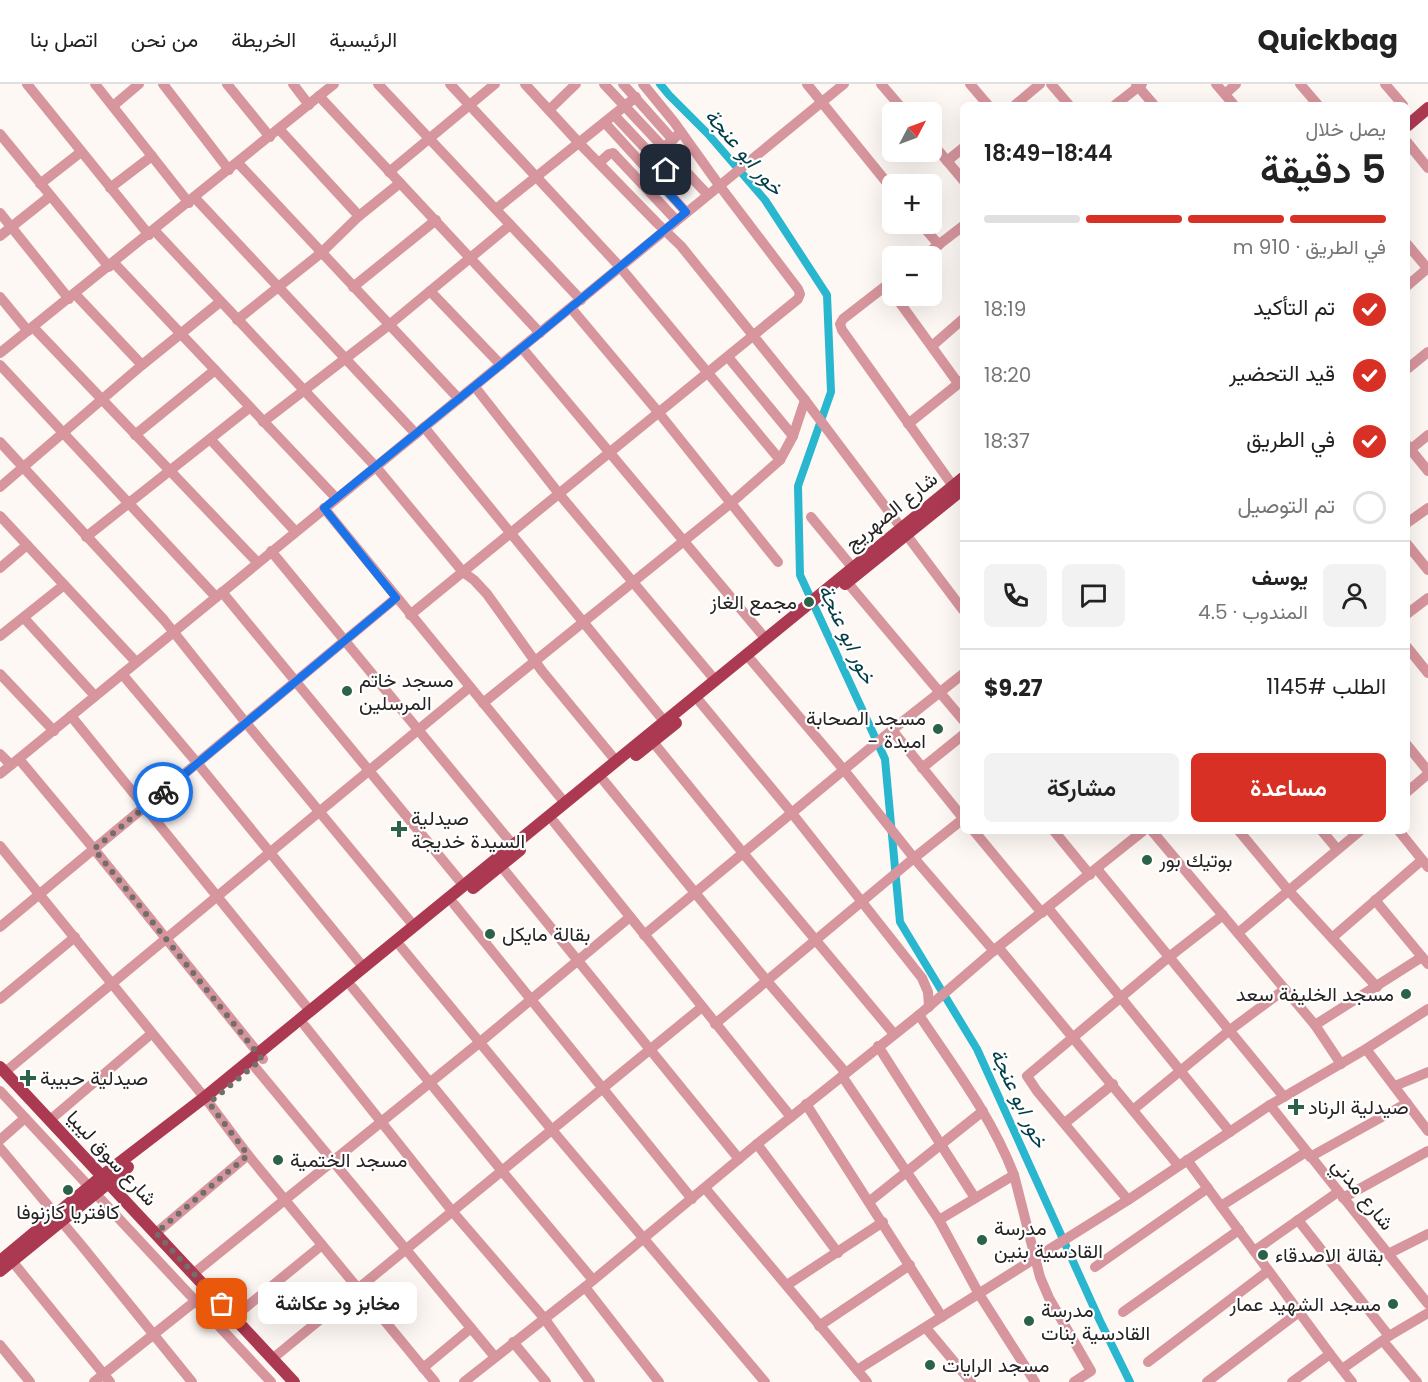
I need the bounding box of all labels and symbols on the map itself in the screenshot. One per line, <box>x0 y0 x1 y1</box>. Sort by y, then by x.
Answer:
water label: خور ابو عنجة <box>698 102 791 202</box>
north arrow <box>882 102 942 162</box>
pin <box>640 144 691 195</box>
street label: شارع الصهريج <box>839 465 943 557</box>
water label: خور ابو عنجة <box>812 579 884 689</box>
place label: مجمع الغاز <box>709 588 797 616</box>
marker: مجمع الغاز <box>802 595 816 609</box>
place label: مسجد خاتم المرسلين <box>359 666 454 717</box>
marker: مسجد خاتم المرسلين <box>340 684 354 698</box>
place label: مسجد الصحابة - امبدة <box>806 704 926 755</box>
marker: مسجد الصحابة - امبدة <box>931 722 945 736</box>
courier <box>133 762 193 822</box>
place label: صيدلية السيدة خديجة <box>411 804 525 855</box>
marker: صيدلية السيدة خديجة <box>392 822 406 836</box>
place label: بوتيك بور <box>1158 846 1232 874</box>
marker: بوتيك بور <box>1140 853 1154 867</box>
place label: بقالة مايكل <box>502 920 590 948</box>
marker: بقالة مايكل <box>483 927 497 941</box>
place label: مسجد الخليفة سعد <box>1236 980 1394 1008</box>
marker: مسجد الخليفة سعد <box>1399 987 1413 1001</box>
water label: خور ابو عنجة <box>984 1043 1056 1153</box>
place label: صيدلية حبيبة <box>40 1064 148 1092</box>
marker: صيدلية حبيبة <box>21 1071 35 1085</box>
place label: صيدلية الرناد <box>1308 1093 1409 1121</box>
marker: صيدلية الرناد <box>1289 1100 1303 1114</box>
street label: شارع سوق ليبيا <box>60 1104 164 1212</box>
place label: مسجد الختمية <box>290 1146 407 1174</box>
street label: شارع مدني <box>1323 1152 1401 1238</box>
marker: مسجد الختمية <box>271 1153 285 1167</box>
marker: كافتريا كازنوفا <box>61 1183 75 1197</box>
place label: كافتريا كازنوفا <box>16 1198 120 1226</box>
place label: مدرسة القادسية بنين <box>994 1214 1103 1265</box>
marker: مدرسة القادسية بنين <box>975 1233 989 1247</box>
place label: بقالة الاصدقاء <box>1275 1241 1383 1269</box>
marker: بقالة الاصدقاء <box>1256 1248 1270 1262</box>
pin <box>196 1278 247 1329</box>
callout: مخابز ود عكاشة <box>258 1283 417 1325</box>
place label: مسجد الشهيد عمار <box>1228 1290 1381 1318</box>
place label: مدرسة القادسية بنات <box>1041 1296 1150 1347</box>
marker: مسجد الشهيد عمار <box>1386 1297 1400 1311</box>
marker: مدرسة القادسية بنات <box>1022 1314 1036 1328</box>
place label: مسجد الرايات <box>942 1351 1050 1379</box>
marker: مسجد الرايات <box>923 1358 937 1372</box>

